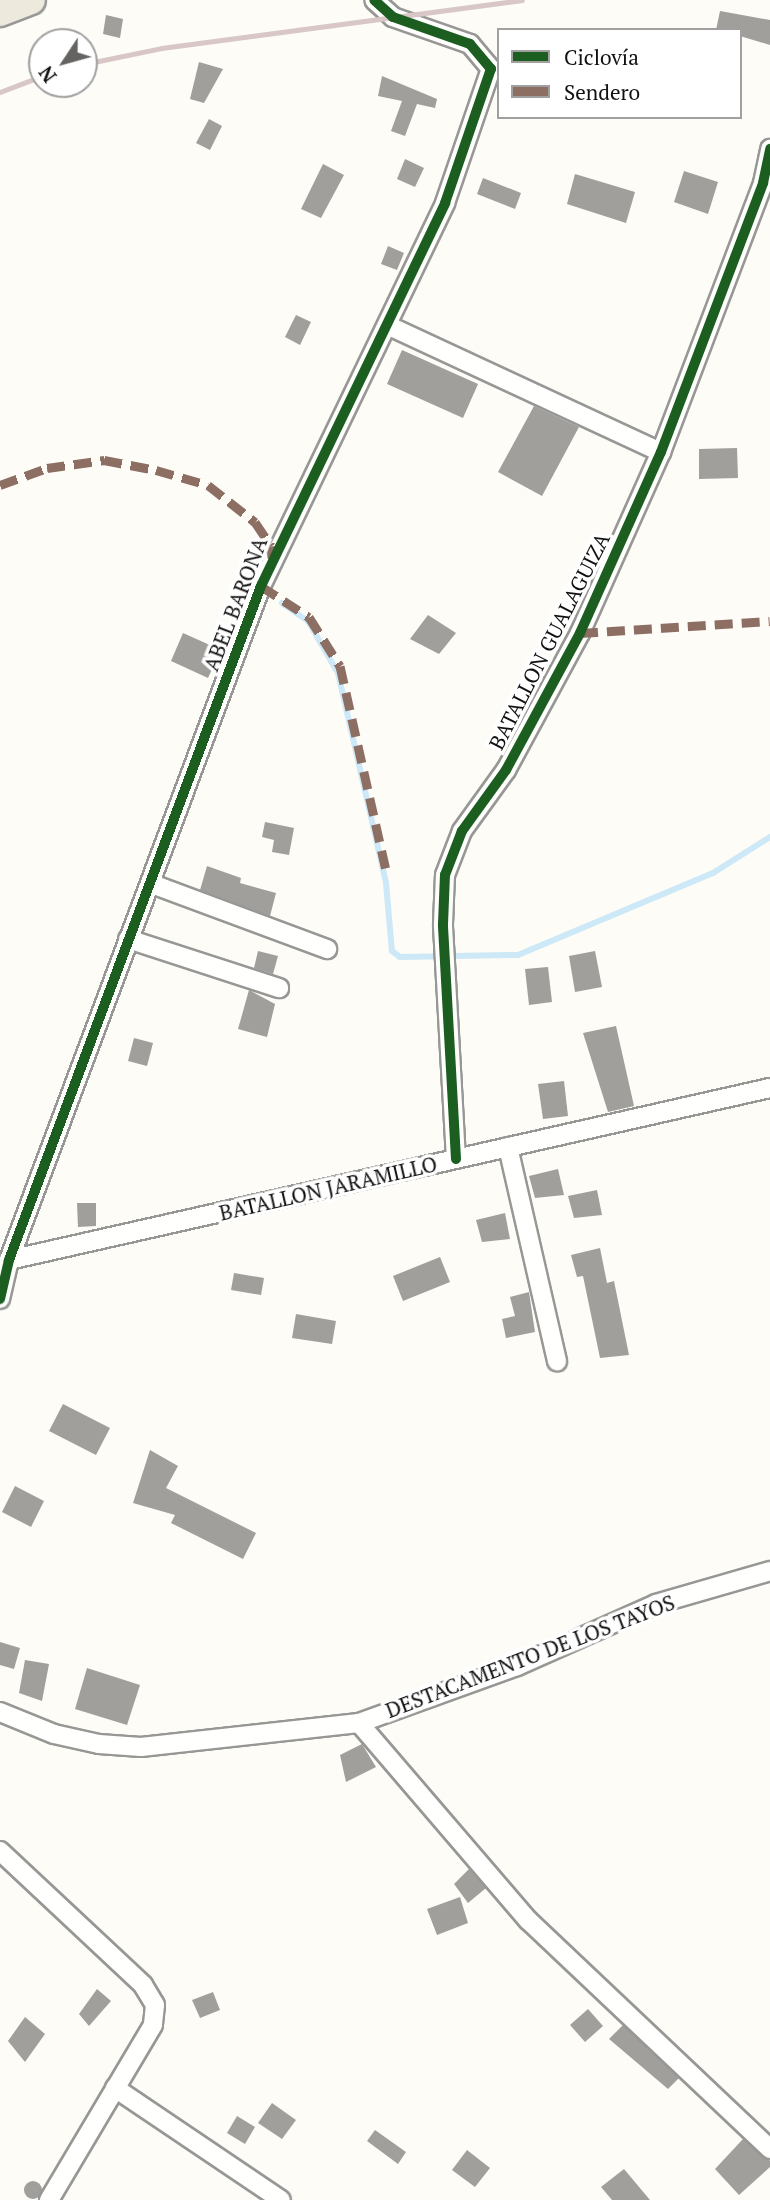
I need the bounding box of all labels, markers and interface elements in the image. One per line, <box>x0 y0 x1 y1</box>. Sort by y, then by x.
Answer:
north arrow <box>28 28 98 98</box>
legend <box>497 28 742 119</box>
text: Ciclovía <box>564 43 639 71</box>
text: N <box>33 61 62 88</box>
text: Sendero <box>564 78 640 106</box>
street label: BATALLON GUALAGUIZA <box>483 528 615 754</box>
street label: ABEL BARONA <box>198 534 272 674</box>
street label: BATALLON JARAMILLO <box>217 1151 439 1225</box>
street label: DESTACAMENTO DE LOS TAYOS <box>382 1589 678 1723</box>

